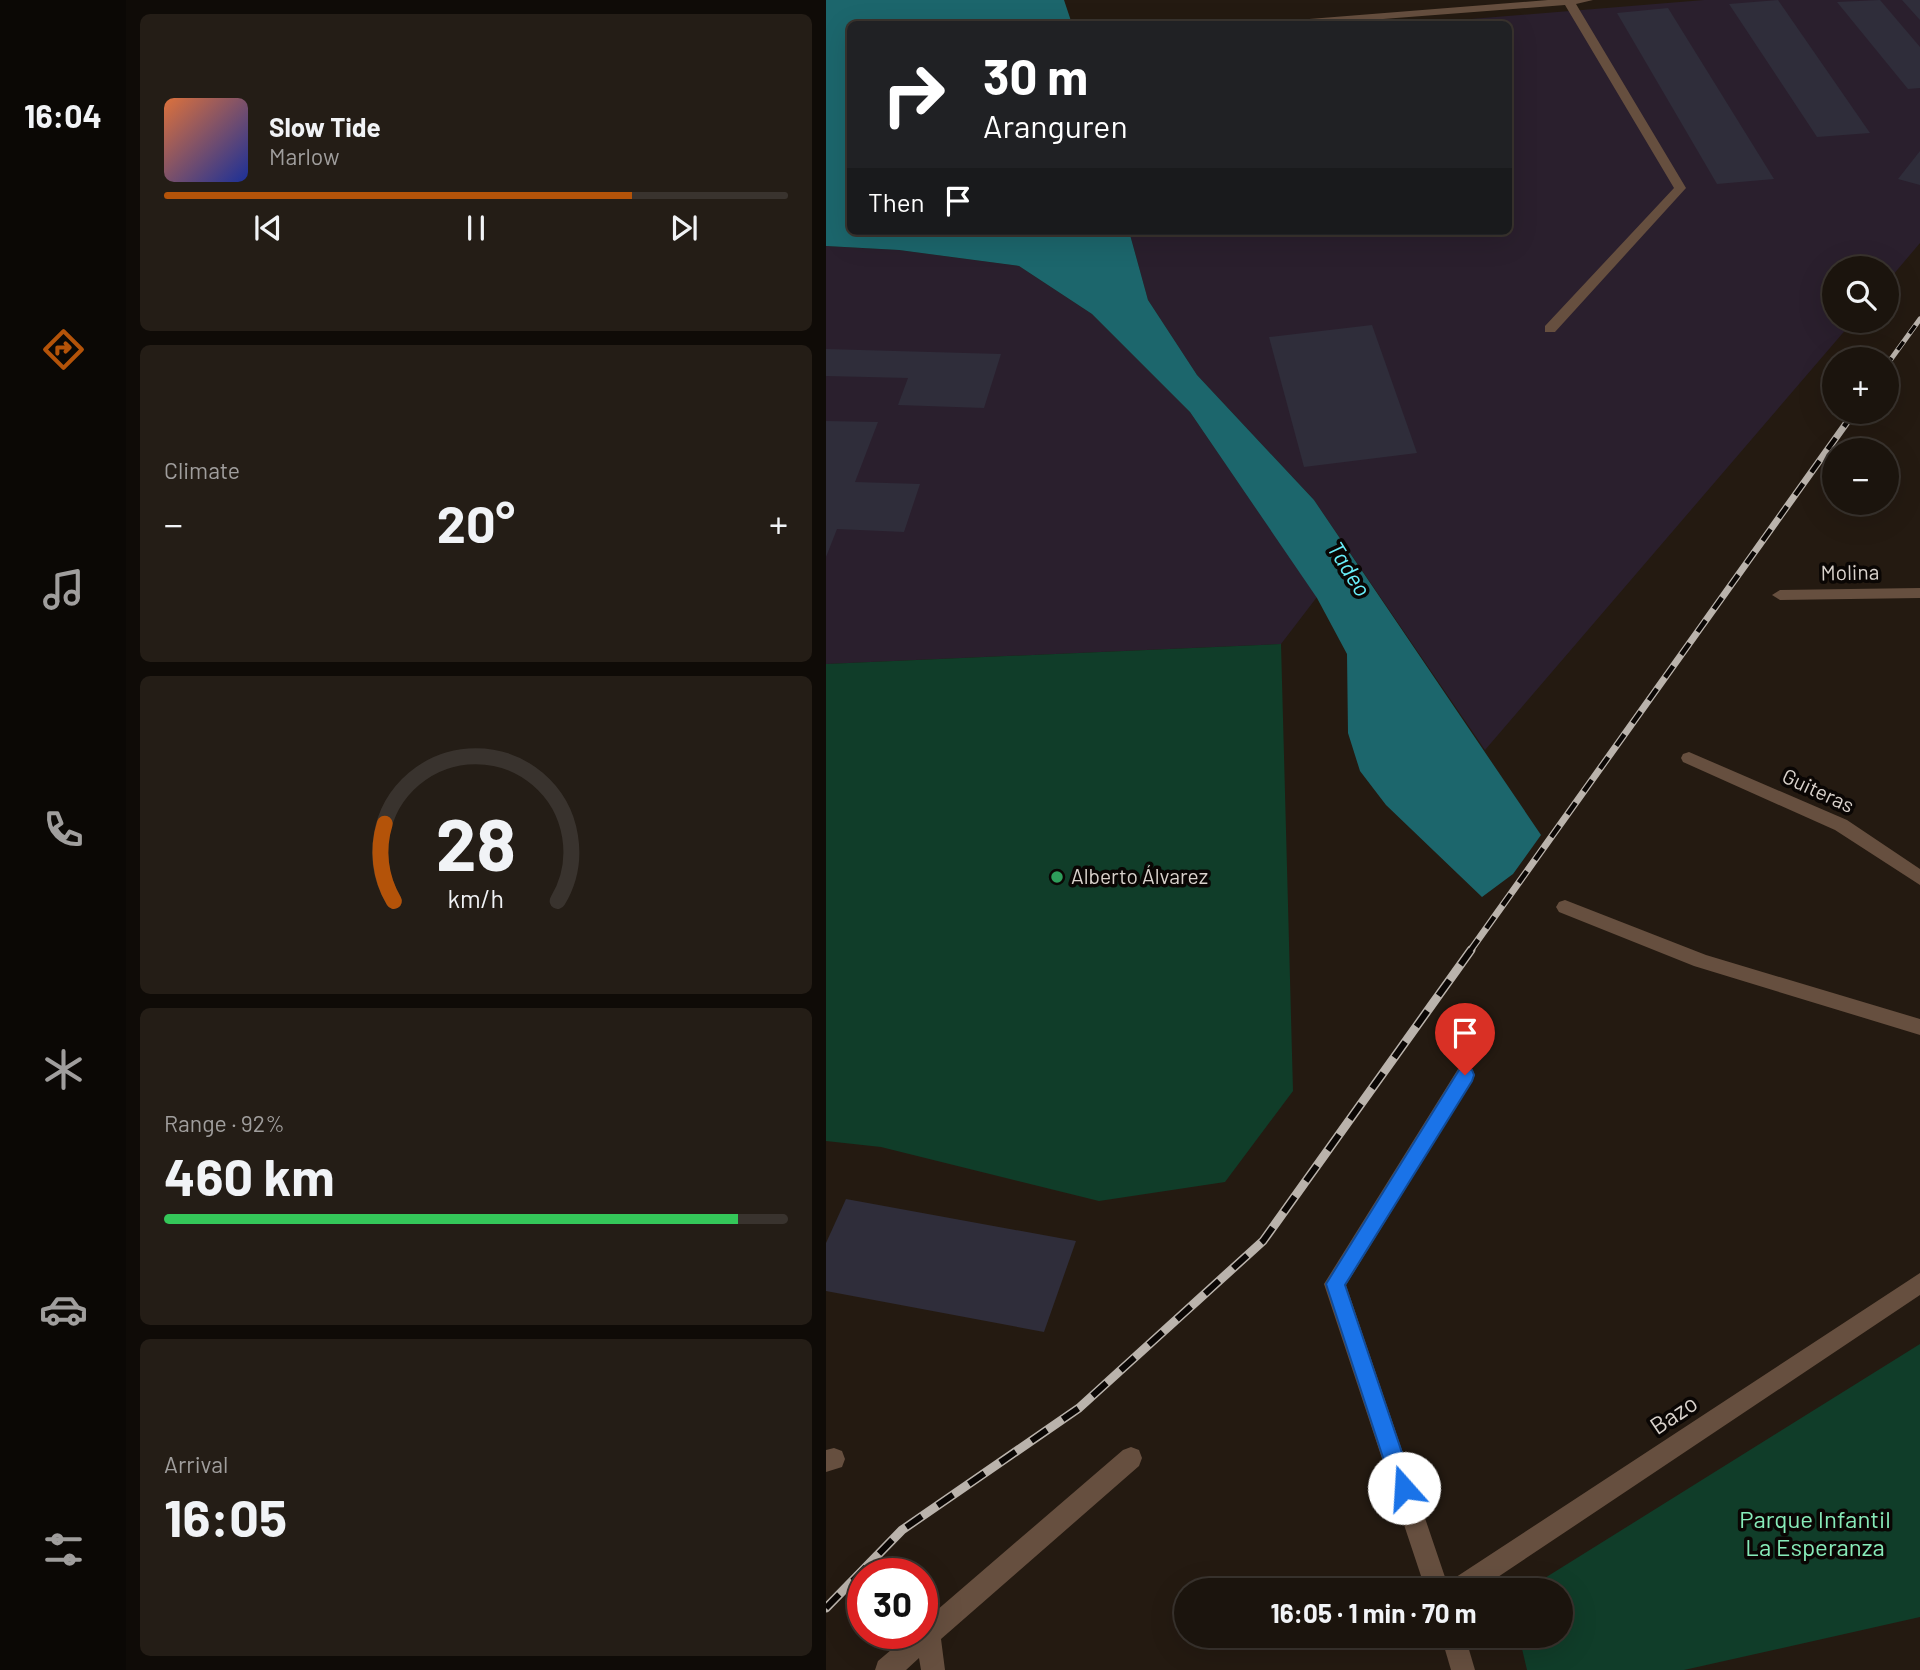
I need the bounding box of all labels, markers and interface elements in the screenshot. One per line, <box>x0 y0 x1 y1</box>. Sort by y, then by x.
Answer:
text: 30 m <box>983 46 1088 105</box>
icon: right <box>868 49 959 140</box>
text: 16:04 <box>24 96 102 134</box>
text: Aranguren <box>983 106 1128 144</box>
text: Slow Tide <box>269 111 381 142</box>
text: Marlow <box>269 142 340 170</box>
icon: arrive <box>939 182 977 220</box>
text: Then <box>868 186 925 217</box>
icon: previous <box>249 209 287 247</box>
icon: pause <box>457 209 495 247</box>
icon: next <box>665 209 703 247</box>
map controls <box>1822 256 1899 515</box>
button: search <box>1822 256 1899 333</box>
icon: directions <box>39 325 88 374</box>
button: + <box>1822 347 1899 424</box>
button: − <box>1822 438 1899 515</box>
text: Climate <box>164 456 240 484</box>
text: 20° <box>437 491 515 553</box>
text: − <box>164 500 183 546</box>
text: + <box>769 500 788 546</box>
water label: Tadeo <box>1322 536 1378 601</box>
street label: Molina <box>1820 558 1880 585</box>
icon: music <box>39 565 88 614</box>
street label: Guiteras <box>1779 762 1859 817</box>
text: 28 <box>436 798 516 886</box>
icon: phone <box>39 805 88 854</box>
place label: Alberto Álvarez <box>1071 863 1208 888</box>
marker: Alberto Álvarez <box>1049 869 1065 885</box>
text: km/h <box>448 883 504 913</box>
pin <box>1435 1003 1495 1075</box>
icon: arrive <box>1446 1014 1484 1052</box>
icon: climate <box>39 1045 88 1094</box>
text: Range · 92% <box>164 1109 285 1137</box>
text: 460 km <box>164 1144 335 1206</box>
icon: car <box>39 1285 88 1334</box>
street label: Bazo <box>1644 1387 1702 1440</box>
text: Arrival <box>164 1450 228 1478</box>
position arrow <box>1367 1451 1441 1525</box>
text: 16:05 <box>164 1485 287 1547</box>
park label: Parque Infantil La Esperanza <box>1739 1504 1891 1561</box>
icon: filters <box>39 1525 88 1574</box>
speed limit sign: 30 <box>847 1558 938 1649</box>
text: 16:05 · 1 min · 70 m <box>1270 1597 1477 1628</box>

